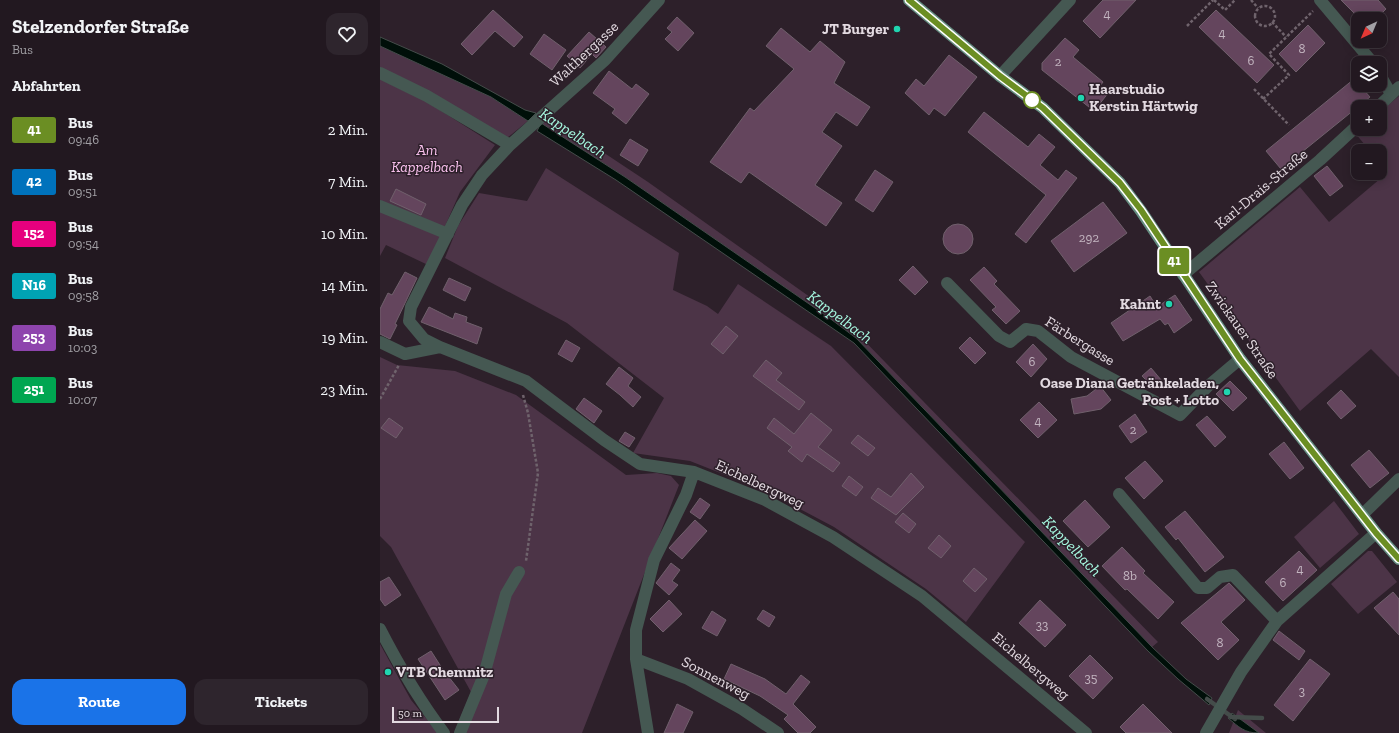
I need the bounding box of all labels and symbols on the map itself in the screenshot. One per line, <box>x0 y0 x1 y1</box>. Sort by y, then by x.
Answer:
house number: 4 <box>1103 6 1111 21</box>
north arrow <box>1351 12 1387 48</box>
street label: Walthergasse <box>546 18 622 90</box>
place label: JT Burger <box>822 20 889 38</box>
marker: JT Burger <box>892 24 902 34</box>
house number: 4 <box>1218 25 1226 40</box>
house number: 8 <box>1299 41 1306 56</box>
house number: 6 <box>1248 53 1255 68</box>
house number: 2 <box>1055 54 1062 69</box>
place label: Haarstudio Kerstin Härtwig <box>1089 80 1198 115</box>
unlabelled marker <box>1023 91 1041 109</box>
marker: Haarstudio Kerstin Härtwig <box>1076 93 1086 103</box>
water label: Kappelbach <box>536 104 610 162</box>
park label: Am Kappelbach <box>391 141 463 176</box>
street label: Karl-Drais-Straße <box>1211 145 1311 233</box>
house number: 292 <box>1079 230 1099 245</box>
line badge: 41 <box>1156 248 1192 274</box>
street label: Zwickauer Straße <box>1202 278 1282 382</box>
water label: Kappelbach <box>804 286 876 348</box>
place label: Kahnt <box>1120 295 1162 313</box>
marker: Kahnt <box>1164 299 1174 309</box>
street label: Färbergasse <box>1042 313 1118 369</box>
house number: 6 <box>1029 354 1036 369</box>
place label: Oase Diana Getränkeladen, Post + Lotto <box>1040 374 1219 409</box>
marker: Oase Diana Getränkeladen, Post + Lotto <box>1222 387 1232 397</box>
house number: 4 <box>1034 413 1042 428</box>
house number: 2 <box>1130 422 1137 437</box>
street label: Eichelbergweg <box>713 456 807 512</box>
water label: Kappelbach <box>1039 512 1105 580</box>
house number: 4 <box>1296 561 1304 576</box>
house number: 8b <box>1123 568 1137 583</box>
house number: 6 <box>1280 575 1287 590</box>
house number: 33 <box>1036 617 1048 632</box>
street label: Eichelbergweg <box>989 628 1073 704</box>
house number: 8 <box>1217 635 1224 650</box>
street label: Sonnenweg <box>679 652 753 704</box>
place label: VTB Chemnitz <box>396 663 493 681</box>
marker: VTB Chemnitz <box>383 667 393 677</box>
house number: 35 <box>1084 670 1098 685</box>
house number: 3 <box>1299 683 1305 698</box>
scale bar <box>392 705 499 724</box>

